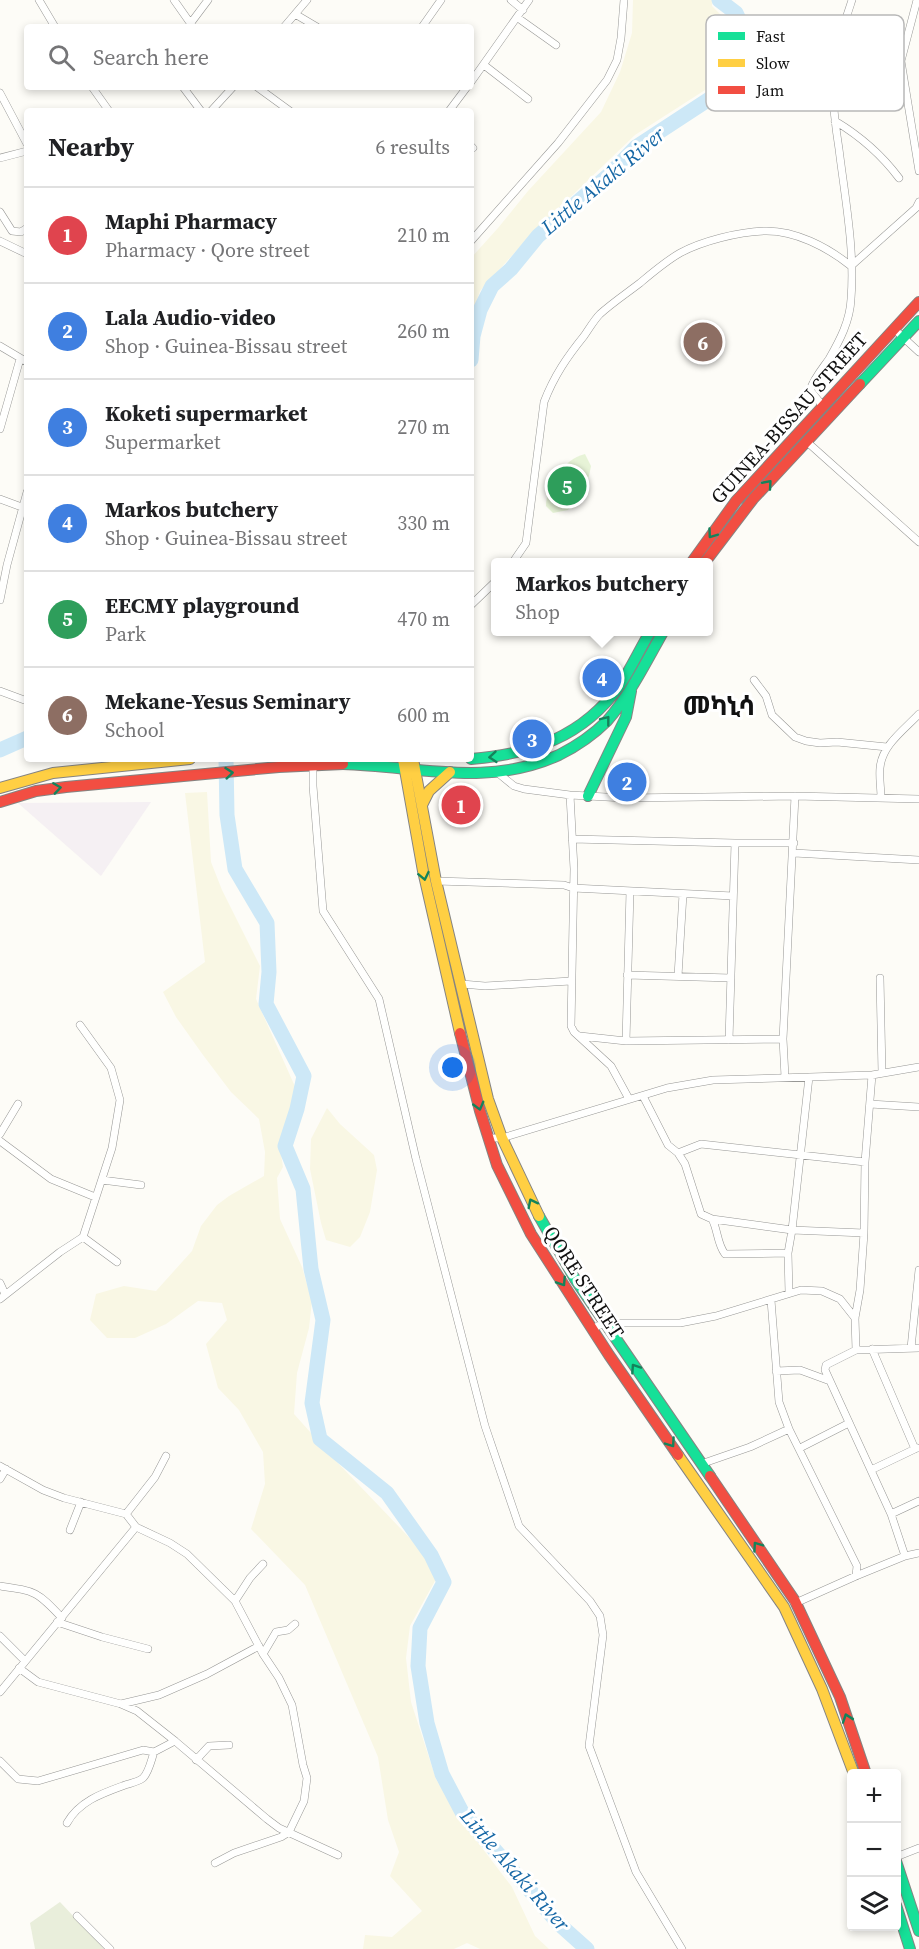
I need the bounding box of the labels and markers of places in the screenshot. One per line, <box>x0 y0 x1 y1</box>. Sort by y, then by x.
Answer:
pin: 6 <box>684 320 722 364</box>
pin: 5 <box>548 464 586 508</box>
pin: 4 <box>582 656 622 700</box>
pin: 3 <box>512 716 552 762</box>
pin: 2 <box>608 760 646 804</box>
pin: 1 <box>442 782 480 828</box>

